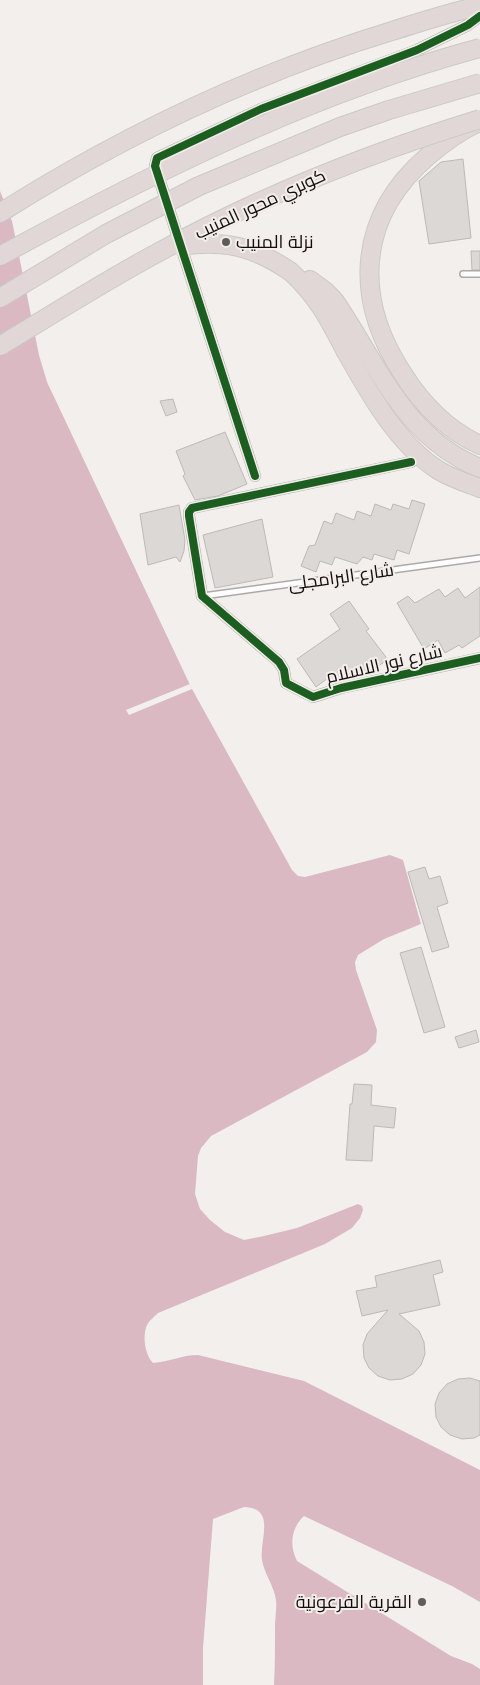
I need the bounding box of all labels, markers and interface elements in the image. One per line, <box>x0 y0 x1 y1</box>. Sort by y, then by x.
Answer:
street label: كوبري محور المنيب <box>190 162 330 247</box>
place label: نزلة المنيب <box>236 229 313 253</box>
marker: نزلة المنيب <box>220 236 232 248</box>
street label: شارع البرامجلى <box>287 557 395 596</box>
street label: شارع نور الاسلام <box>323 638 445 689</box>
place label: القرية الفرعونية <box>296 1589 412 1613</box>
marker: القرية الفرعونية <box>416 1596 428 1608</box>

